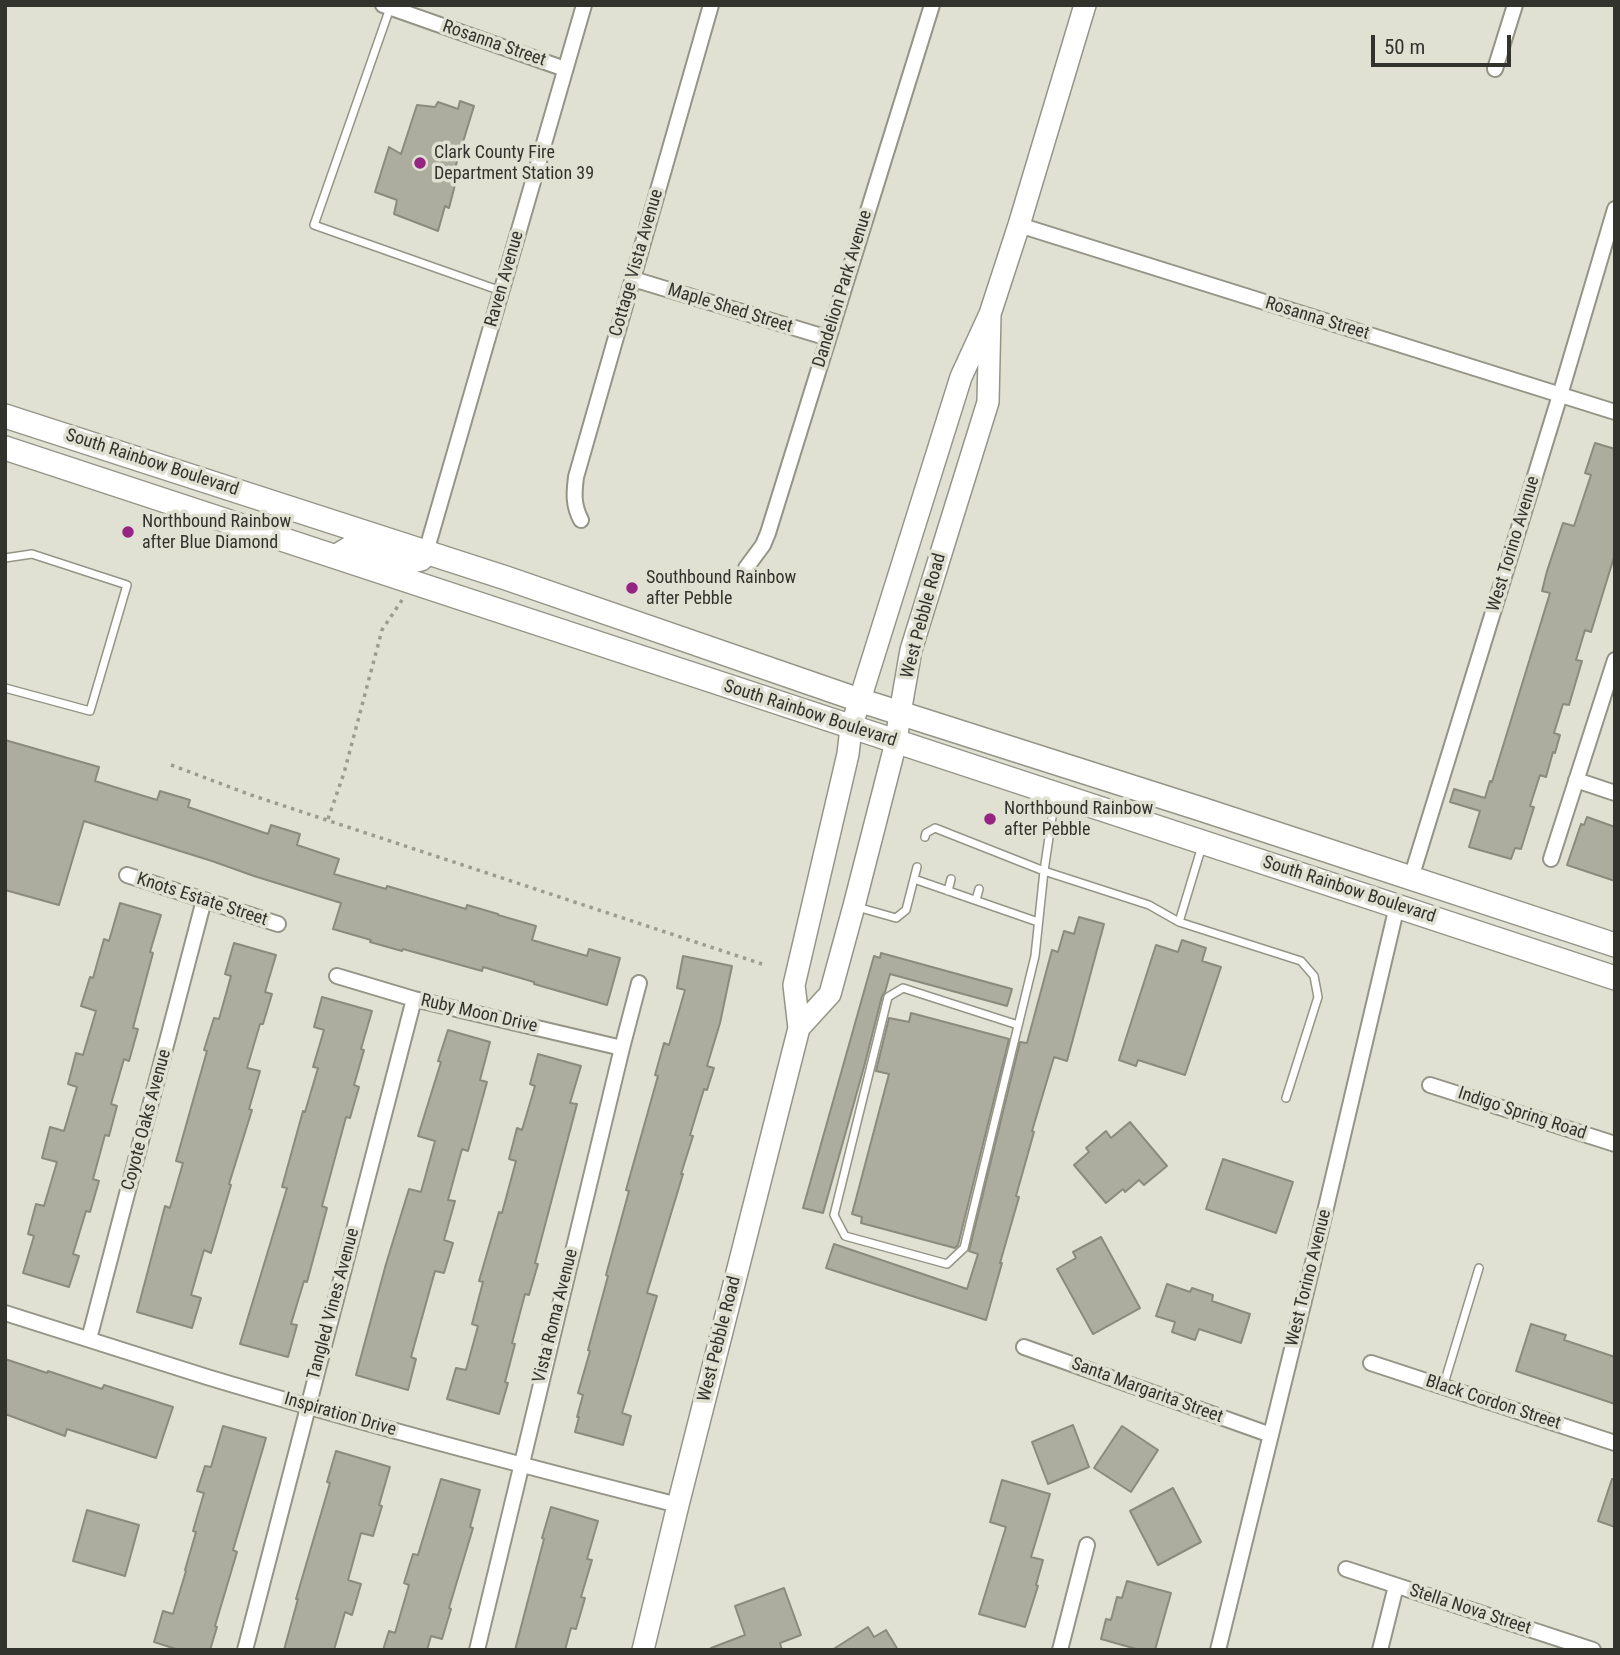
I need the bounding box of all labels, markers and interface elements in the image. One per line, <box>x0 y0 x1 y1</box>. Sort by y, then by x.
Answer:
street label: Rosanna Street <box>440 16 548 72</box>
scale bar <box>1375 21 1515 65</box>
text: 50 m <box>1384 35 1425 59</box>
place label: Clark County Fire Department Station 39 <box>434 142 594 184</box>
marker: Clark County Fire Department Station 39 <box>412 155 428 171</box>
street label: Cottage Vista Avenue <box>606 187 668 339</box>
street label: Dandelion Park Avenue <box>809 208 877 370</box>
street label: Raven Avenue <box>481 229 529 329</box>
street label: Maple Shed Street <box>665 280 795 338</box>
street label: Rosanna Street <box>1262 293 1372 345</box>
street label: South Rainbow Boulevard <box>63 425 241 501</box>
street label: West Torino Avenue <box>1483 474 1545 614</box>
place label: Northbound Rainbow after Blue Diamond <box>142 511 291 554</box>
marker: Northbound Rainbow after Blue Diamond <box>120 524 136 540</box>
street label: West Pebble Road <box>897 551 951 681</box>
place label: Southbound Rainbow after Pebble <box>646 567 796 610</box>
marker: Southbound Rainbow after Pebble <box>624 580 640 596</box>
street label: South Rainbow Boulevard <box>721 676 899 752</box>
place label: Northbound Rainbow after Pebble <box>1004 798 1153 840</box>
marker: Northbound Rainbow after Pebble <box>982 811 998 827</box>
street label: South Rainbow Boulevard <box>1260 852 1438 928</box>
street label: Knots Estate Street <box>134 869 270 931</box>
street label: Ruby Moon Drive <box>419 990 539 1038</box>
street label: Coyote Oaks Avenue <box>118 1047 176 1193</box>
street label: Indigo Spring Road <box>1455 1083 1589 1145</box>
street label: West Torino Avenue <box>1282 1207 1336 1349</box>
street label: Tangled Vines Avenue <box>303 1226 365 1382</box>
street label: Vista Roma Avenue <box>529 1247 583 1385</box>
street label: West Pebble Road <box>694 1274 746 1404</box>
street label: Santa Margarita Street <box>1068 1354 1226 1428</box>
street label: Black Cordon Street <box>1423 1371 1563 1435</box>
street label: Inspiration Drive <box>282 1389 398 1441</box>
street label: Stella Nova Street <box>1406 1580 1534 1640</box>

